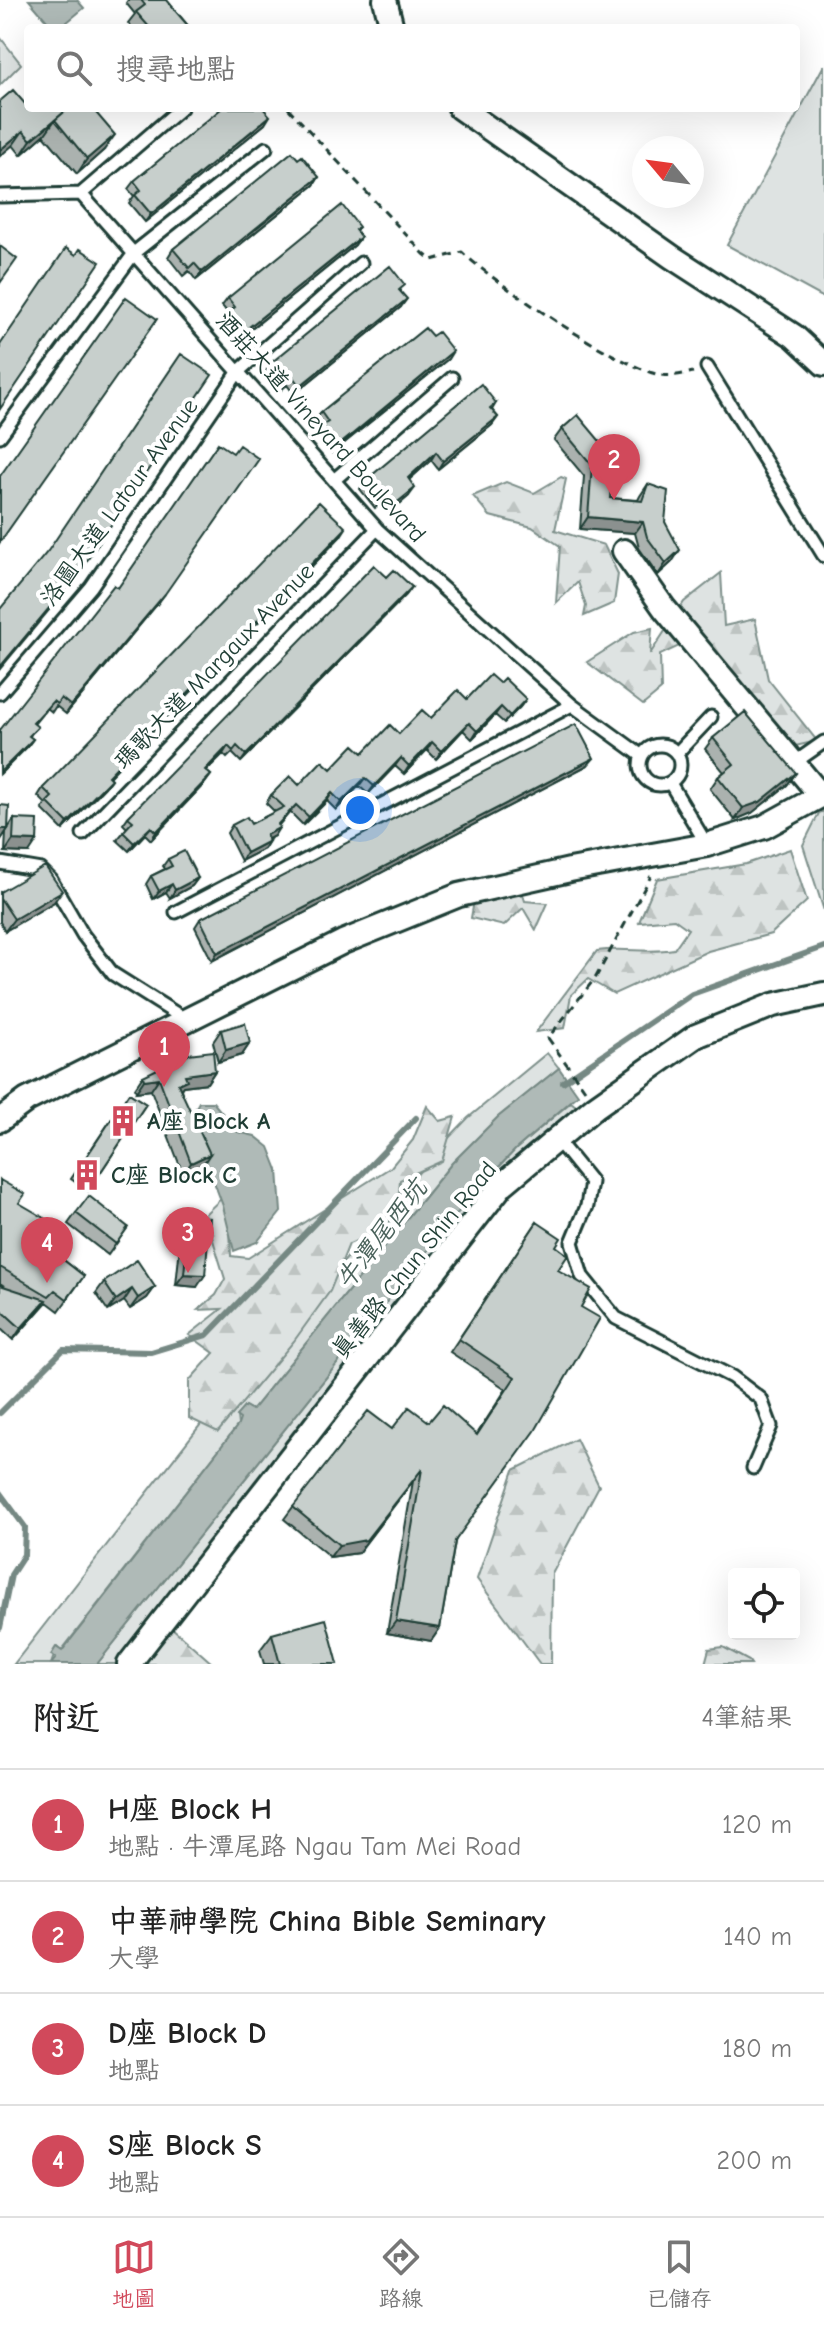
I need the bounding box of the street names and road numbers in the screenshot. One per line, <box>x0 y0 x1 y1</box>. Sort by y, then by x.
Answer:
street label: 酒莊大道 Vineyard Boulevard <box>210 306 432 548</box>
street label: 洛圖大道 Latour Avenue <box>34 393 204 611</box>
street label: 瑪歌大道 Margaux Avenue <box>108 557 320 775</box>
street label: 真善路 Chun Shin Road <box>326 1156 502 1364</box>

